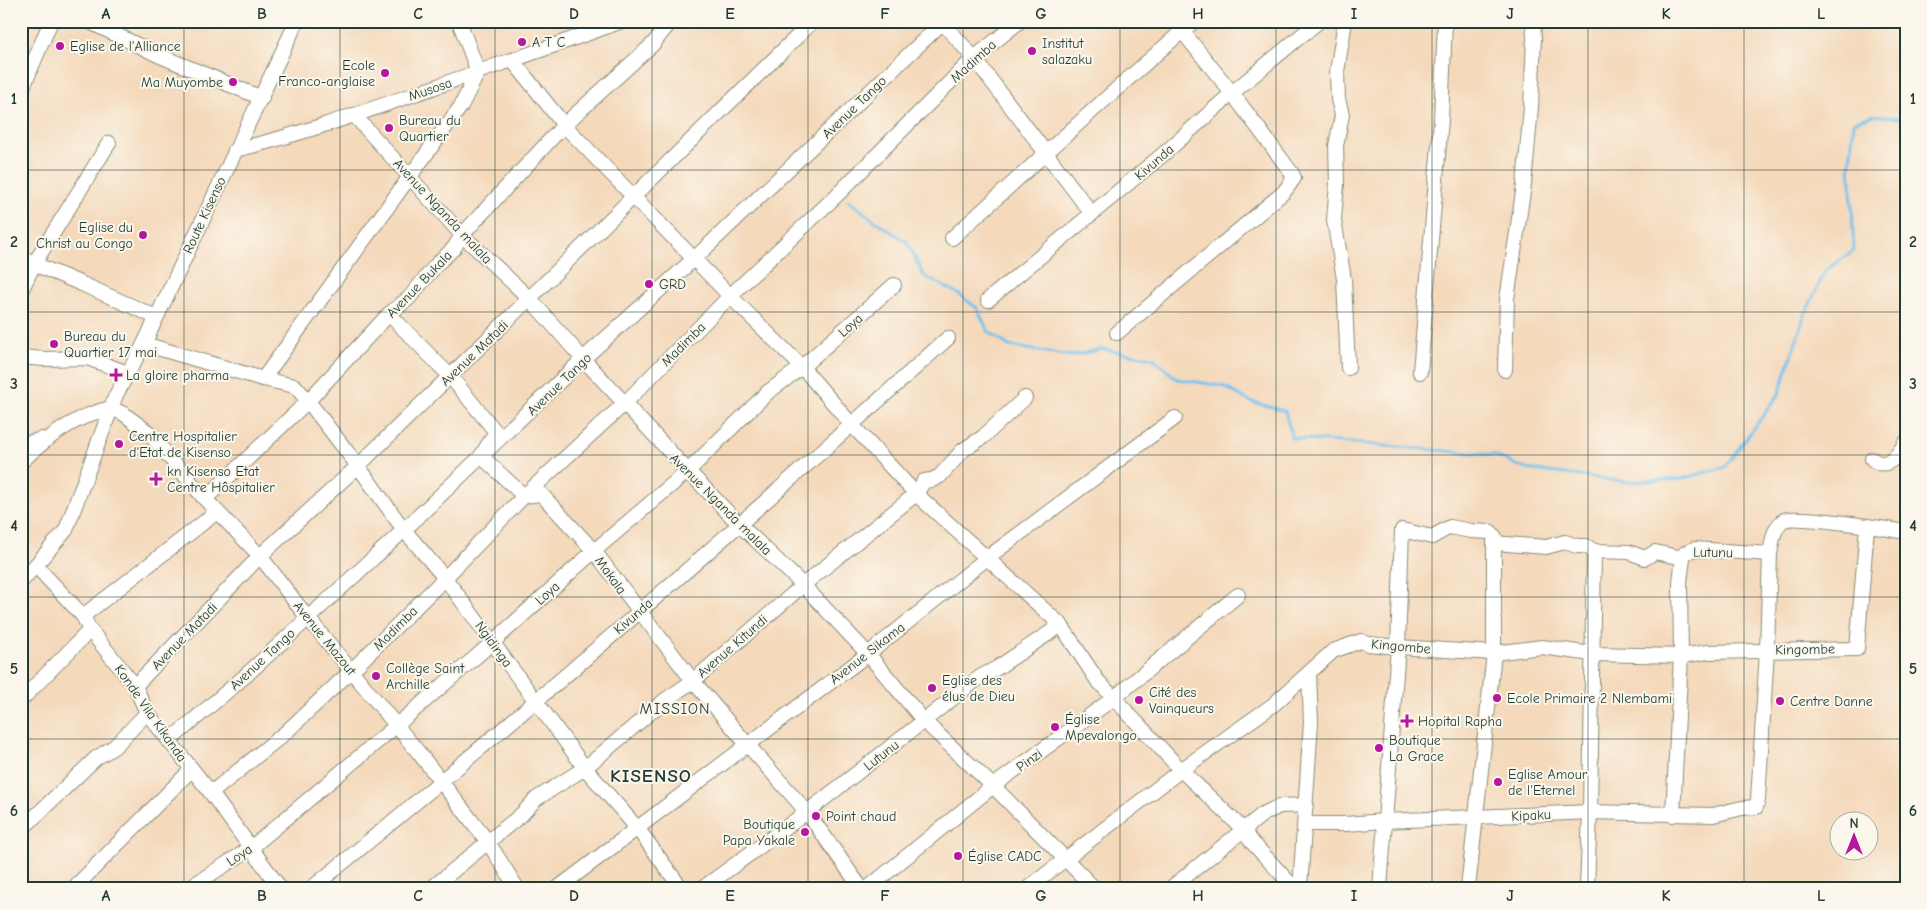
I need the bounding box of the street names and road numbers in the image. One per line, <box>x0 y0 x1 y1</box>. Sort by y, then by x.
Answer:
street label: Madimba <box>947 36 1000 86</box>
street label: Avenue Tango <box>819 72 890 142</box>
street label: Musosa <box>406 74 454 105</box>
street label: Kivunda <box>1131 141 1177 184</box>
street label: Avenue Nganda malala <box>389 155 496 267</box>
street label: Route Kisenso <box>179 174 230 256</box>
street label: Avenue Bukala <box>383 247 456 322</box>
street label: Loya <box>834 310 866 341</box>
street label: Avenue Matadi <box>437 317 512 390</box>
street label: Madimba <box>658 319 709 370</box>
street label: Avenue Tango <box>524 349 595 419</box>
street label: Avenue Nganda malala <box>666 450 775 559</box>
street label: Lutunu <box>1693 544 1733 561</box>
street label: Makala <box>591 553 630 598</box>
street label: Loya <box>531 578 563 609</box>
street label: Kivunda <box>610 595 656 638</box>
street label: Avenue Mazout <box>289 598 360 680</box>
street label: Avenue Matadi <box>148 599 221 674</box>
street label: Madimba <box>370 603 421 654</box>
street label: Avenue Kitundi <box>694 611 771 682</box>
street label: Ngidinga <box>471 618 516 671</box>
street label: Avenue Sikama <box>826 619 908 688</box>
street label: Avenue Tango <box>226 625 299 694</box>
street label: Kingombe <box>1370 635 1431 658</box>
street label: Kingombe <box>1775 640 1835 659</box>
street label: Konde Vila Kikanda <box>111 661 190 765</box>
street label: Lutunu <box>860 736 902 774</box>
street label: Pinzi <box>1013 745 1046 776</box>
street label: Kipaku <box>1511 806 1551 825</box>
street label: Loya <box>223 841 255 870</box>

